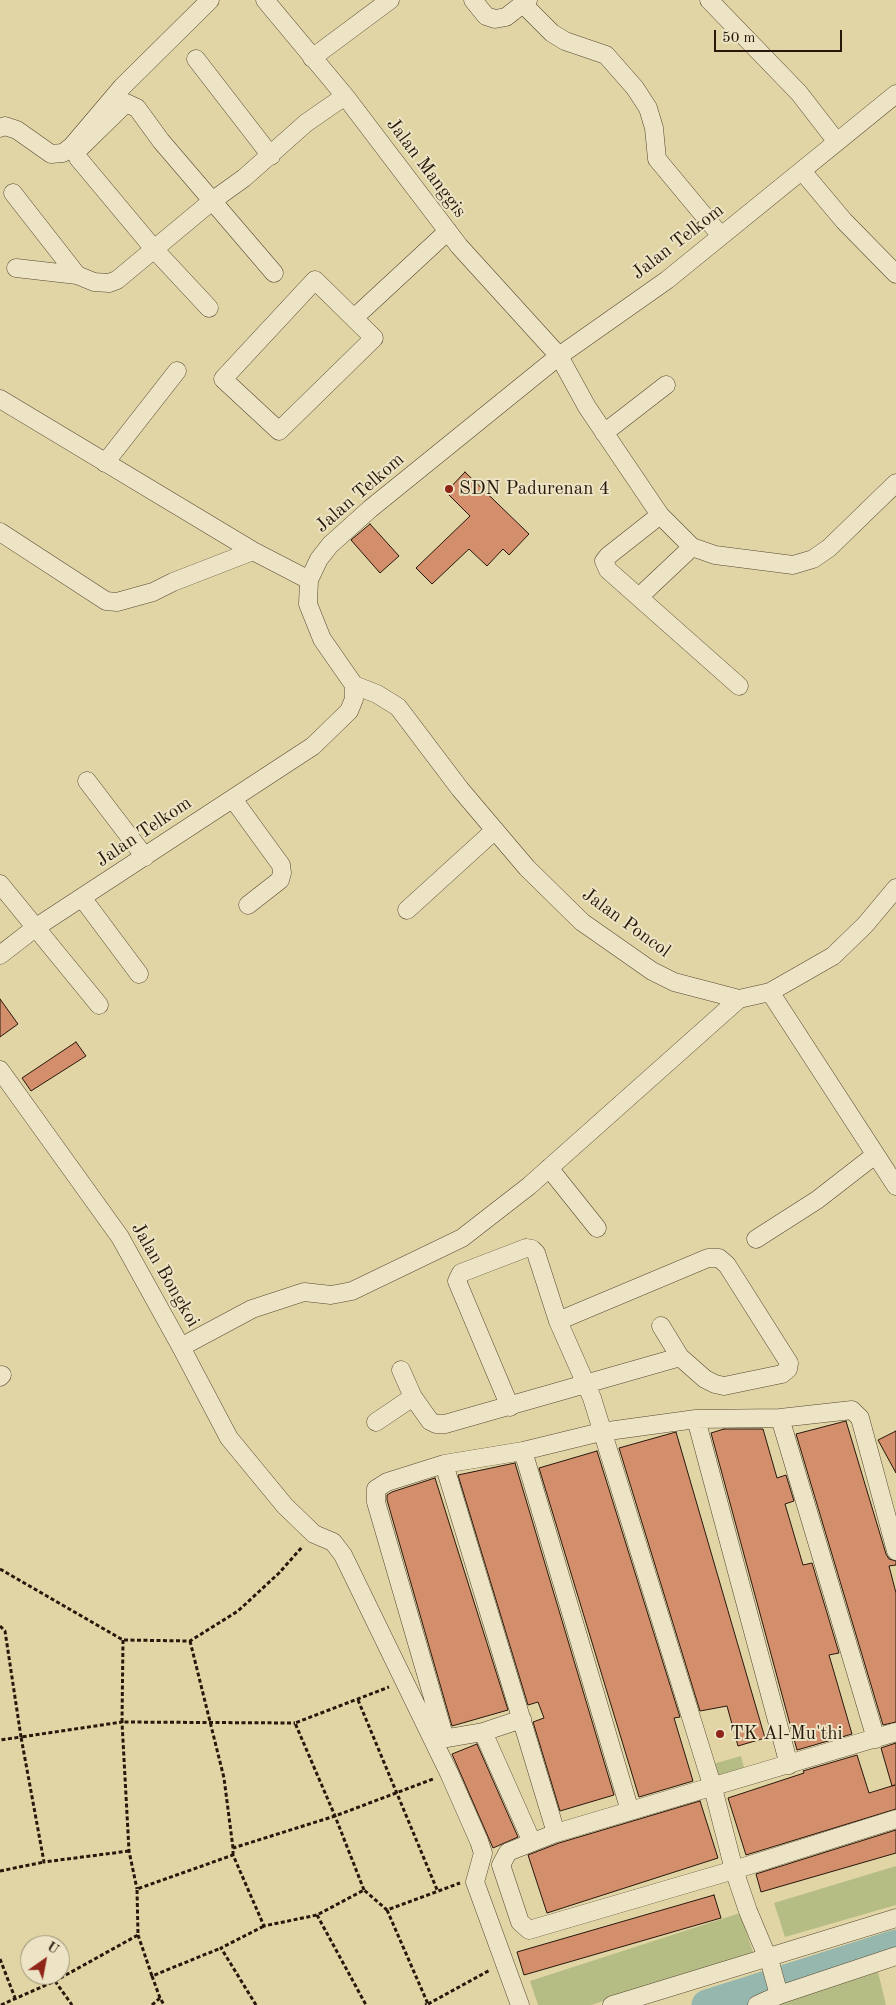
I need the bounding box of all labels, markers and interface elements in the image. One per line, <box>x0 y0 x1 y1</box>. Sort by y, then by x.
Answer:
scale bar <box>716 20 844 52</box>
text: 50 m <box>722 31 756 46</box>
street label: Jalan Manggis <box>381 114 471 222</box>
street label: Jalan Telkom <box>628 199 728 285</box>
street label: Jalan Telkom <box>311 448 409 538</box>
place label: SDN Padurenan 4 <box>459 478 610 500</box>
marker: SDN Padurenan 4 <box>443 483 455 495</box>
street label: Jalan Telkom <box>92 792 196 872</box>
street label: Jalan Poncol <box>577 883 675 963</box>
street label: Jalan Bongkoi <box>126 1219 204 1331</box>
place label: TK Al-Mu'thi <box>730 1723 843 1745</box>
marker: TK Al-Mu'thi <box>714 1728 726 1740</box>
north arrow <box>20 1935 70 1985</box>
text: U <box>44 1939 61 1957</box>

